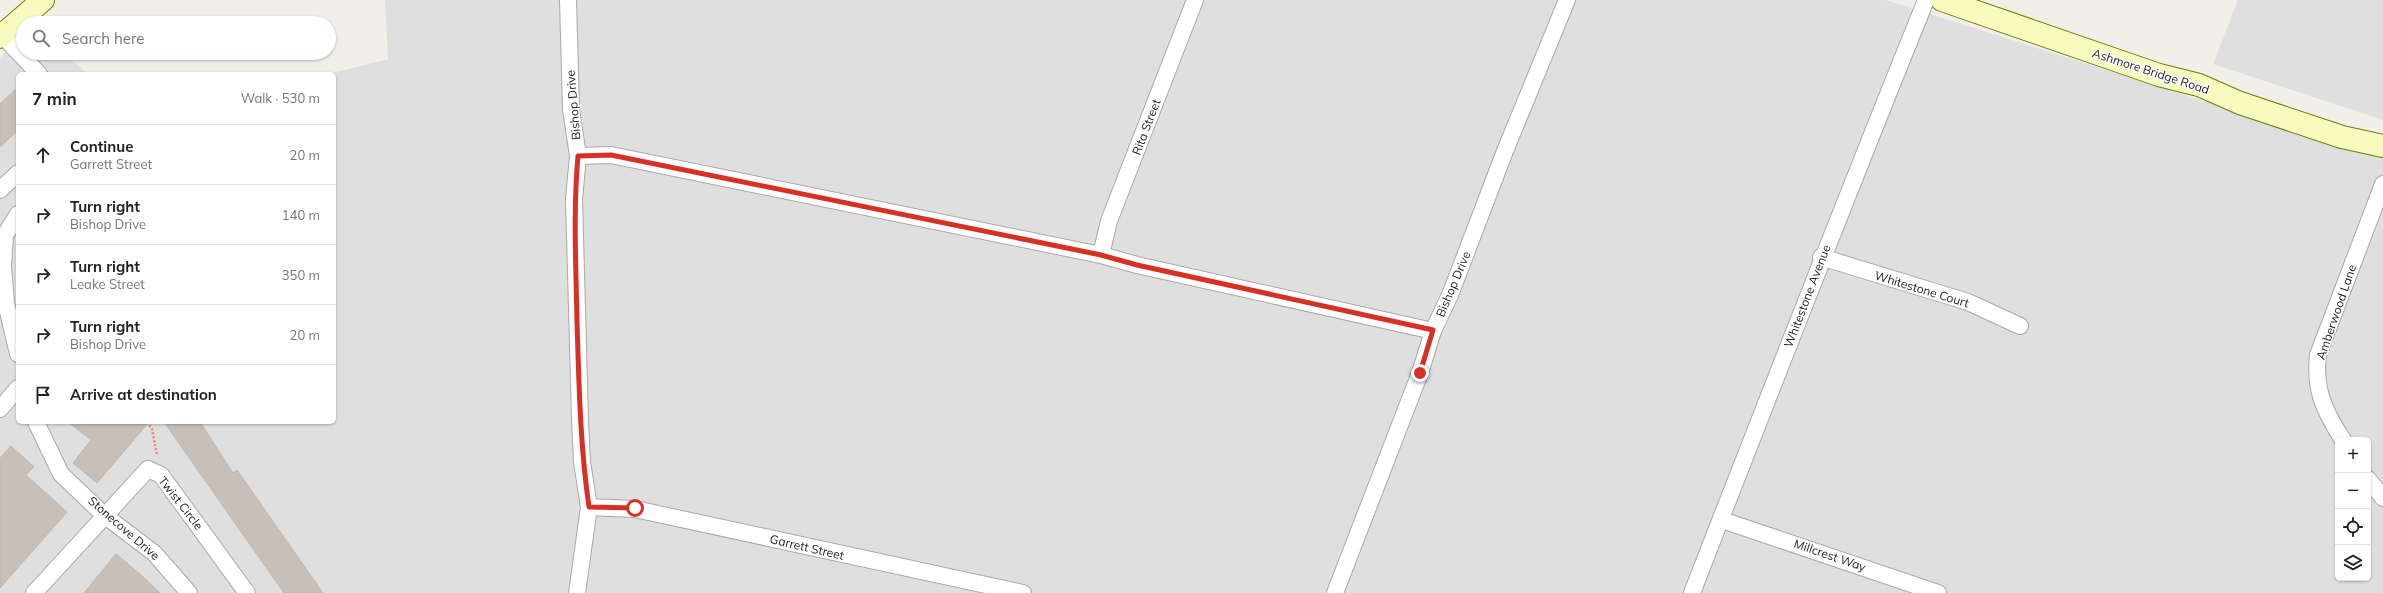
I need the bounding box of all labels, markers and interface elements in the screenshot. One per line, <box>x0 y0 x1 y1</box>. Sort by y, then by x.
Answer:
search box <box>16 16 336 60</box>
icon: search <box>30 27 52 49</box>
text: Search here <box>62 29 144 48</box>
street label: Ashmore Bridge Road <box>2091 45 2211 97</box>
street label: Bishop Drive <box>562 69 584 141</box>
text: 7 min <box>32 88 77 109</box>
text: Walk · 530 m <box>241 90 320 106</box>
street label: Rita Street <box>1128 97 1164 157</box>
text: Continue <box>70 137 133 156</box>
icon: ahead <box>32 144 54 166</box>
text: 20 m <box>290 147 320 163</box>
text: Garrett Street <box>70 156 152 172</box>
text: Turn right <box>70 197 140 216</box>
icon: right <box>32 204 54 226</box>
text: 140 m <box>282 207 320 223</box>
text: Bishop Drive <box>70 216 146 232</box>
street label: Whitestone Avenue <box>1780 242 1834 350</box>
street label: Bishop Drive <box>1432 249 1474 319</box>
text: Turn right <box>70 257 140 276</box>
street label: Amberwood Lane <box>2313 263 2359 361</box>
icon: right <box>32 264 54 286</box>
text: 350 m <box>282 267 320 283</box>
street label: Whitestone Court <box>1873 268 1971 310</box>
text: Leake Street <box>70 276 145 292</box>
text: Turn right <box>70 317 140 336</box>
icon: right <box>32 324 54 346</box>
text: 20 m <box>290 327 320 343</box>
text: Bishop Drive <box>70 336 146 352</box>
route end <box>1411 364 1429 382</box>
icon: arrive <box>32 384 54 406</box>
text: Arrive at destination <box>70 385 217 404</box>
map controls <box>2335 437 2371 581</box>
button: + <box>2335 437 2371 473</box>
street label: Twist Circle <box>155 473 207 533</box>
button: − <box>2335 473 2371 509</box>
street label: Stonecove Drive <box>85 493 163 563</box>
route start <box>626 499 644 517</box>
button: locate <box>2335 509 2371 545</box>
street label: Garrett Street <box>768 531 846 563</box>
street label: Millcrest Way <box>1792 536 1868 575</box>
button: layers <box>2335 545 2371 581</box>

